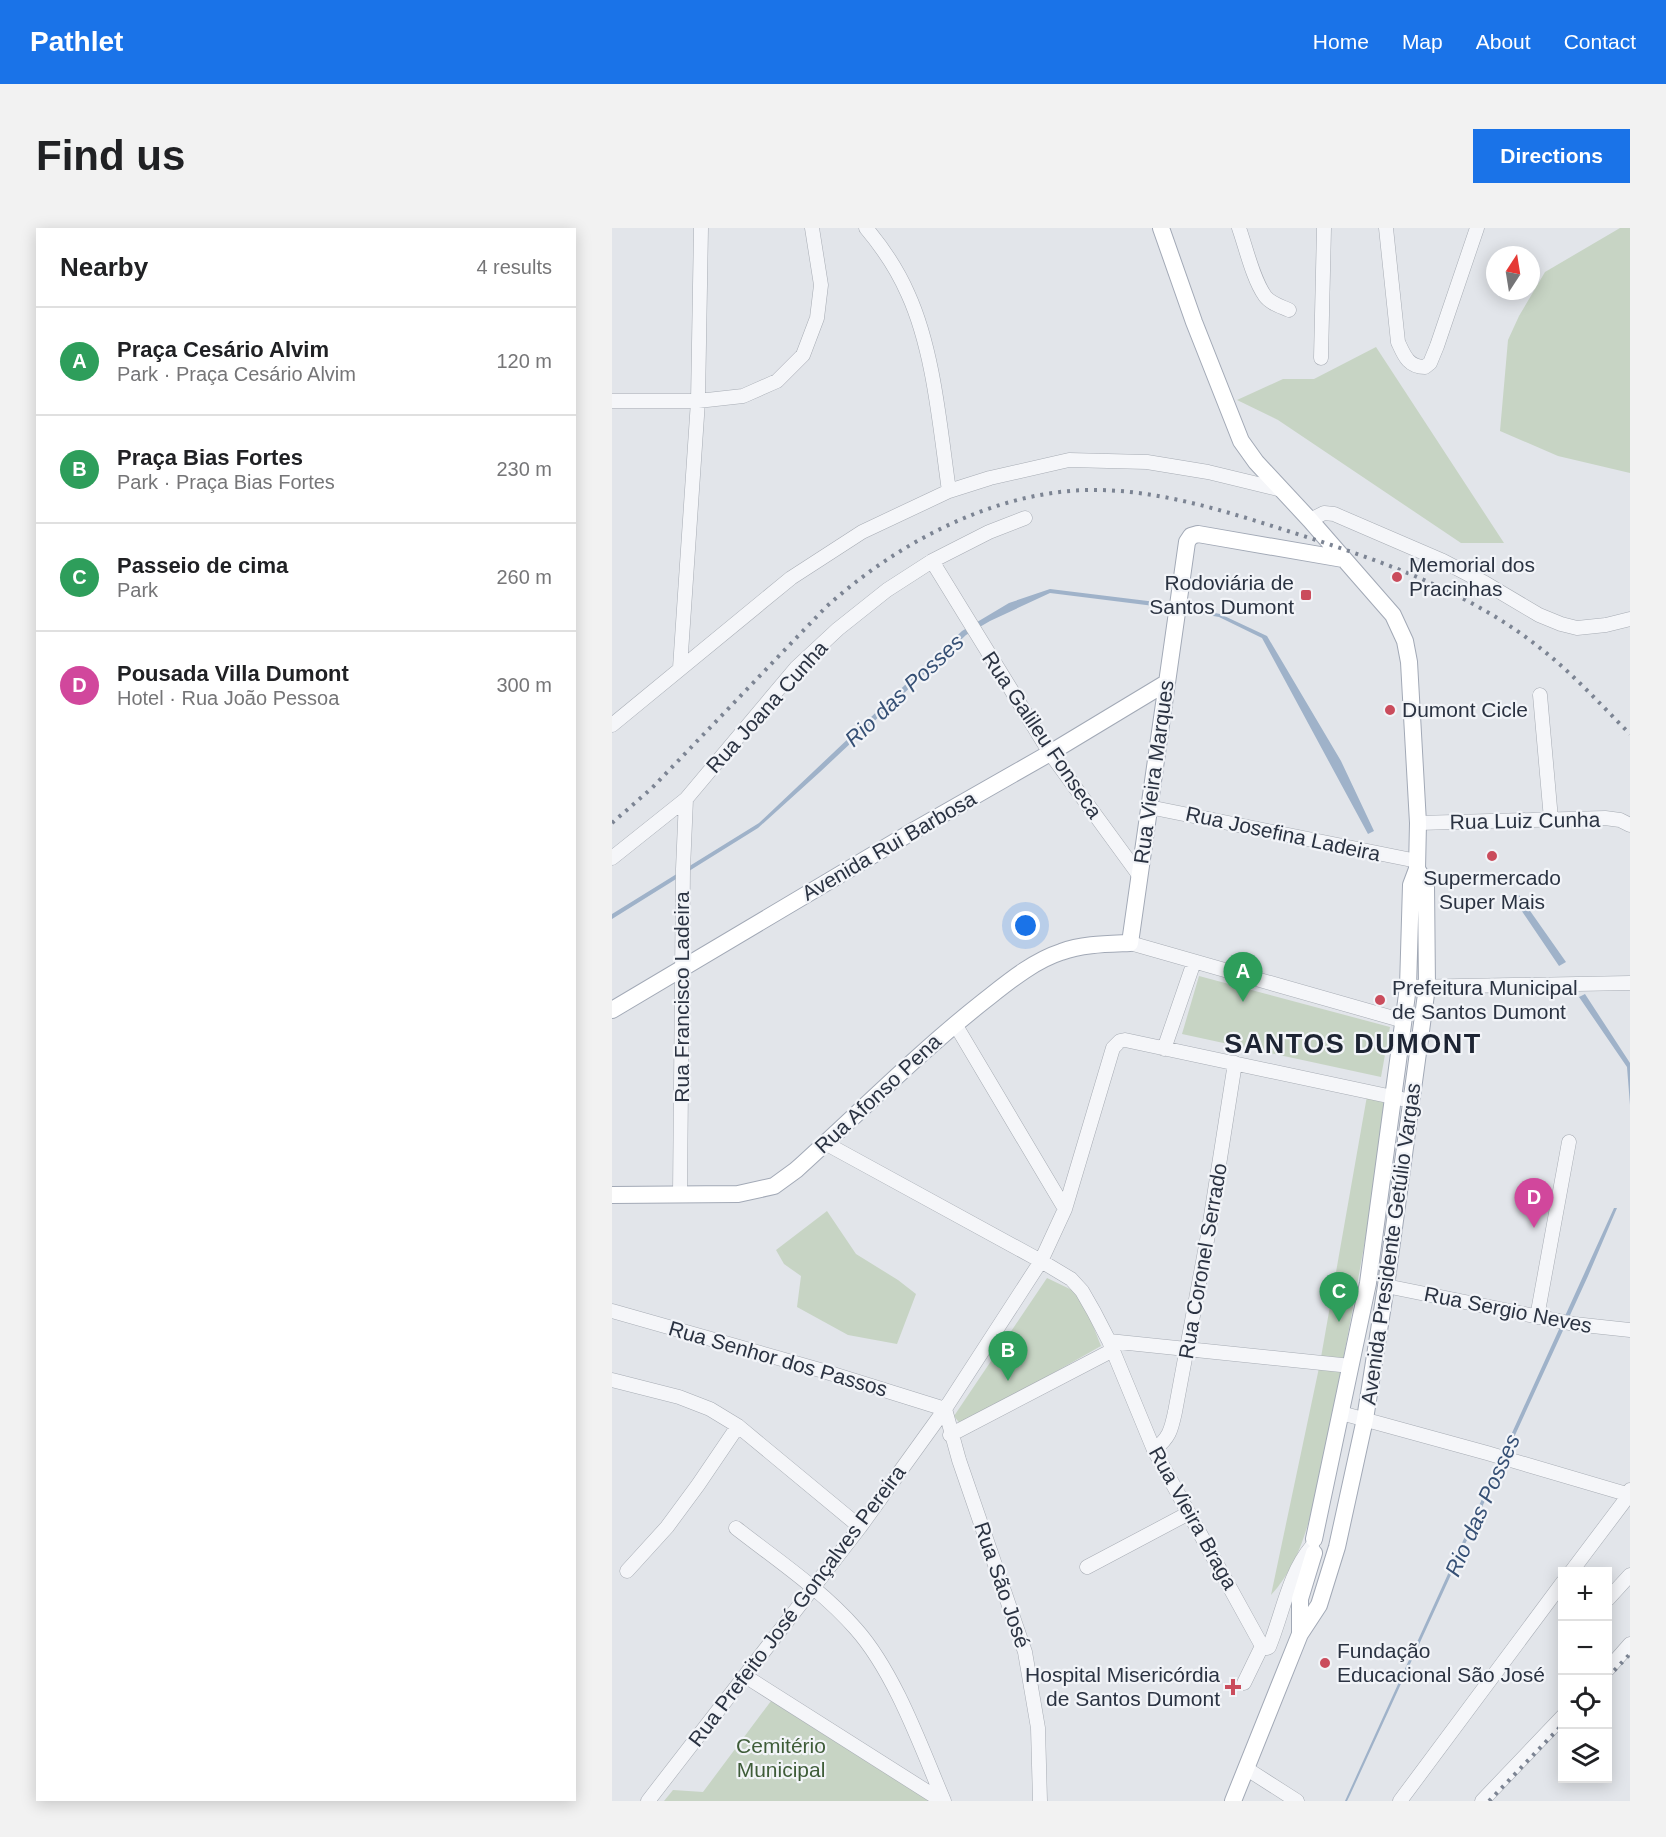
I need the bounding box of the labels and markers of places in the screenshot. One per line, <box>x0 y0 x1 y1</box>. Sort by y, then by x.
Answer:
place label: Memorial dos Pracinhas <box>1409 553 1535 600</box>
marker: Memorial dos Pracinhas <box>1390 570 1404 584</box>
place label: Rodoviária de Santos Dumont <box>1149 571 1294 618</box>
marker: Rodoviária de Santos Dumont <box>1299 588 1313 602</box>
place label: Dumont Cicle <box>1402 698 1528 721</box>
marker: Dumont Cicle <box>1383 703 1397 717</box>
marker: Supermercado Super Mais <box>1485 849 1499 863</box>
place label: Supermercado Super Mais <box>1423 866 1561 913</box>
pin: A <box>1224 952 1262 1002</box>
place label: Prefeitura Municipal de Santos Dumont <box>1392 976 1578 1023</box>
marker: Prefeitura Municipal de Santos Dumont <box>1373 993 1387 1007</box>
pin: D <box>1514 1178 1554 1228</box>
pin: C <box>1320 1272 1358 1322</box>
pin: B <box>988 1332 1028 1381</box>
place label: Fundação Educacional São José <box>1337 1639 1545 1686</box>
marker: Fundação Educacional São José <box>1318 1656 1332 1670</box>
place label: Hospital Misericórdia de Santos Dumont <box>1025 1663 1220 1710</box>
marker: Hospital Misericórdia de Santos Dumont <box>1224 1678 1242 1696</box>

